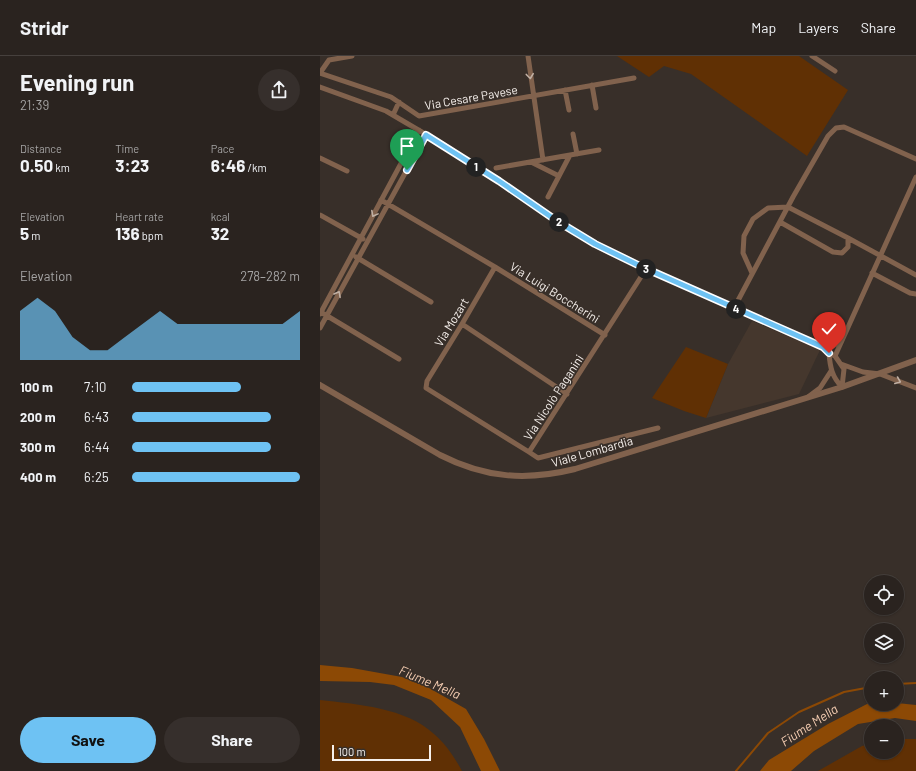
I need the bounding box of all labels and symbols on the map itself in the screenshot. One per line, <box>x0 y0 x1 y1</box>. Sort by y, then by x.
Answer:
one-way arrow <box>526 73 535 79</box>
street label: Via Cesare Pavese <box>423 82 519 112</box>
pin <box>390 129 424 170</box>
pin: 1 <box>466 157 486 177</box>
one-way arrow <box>371 210 379 217</box>
pin: 2 <box>549 212 569 232</box>
street label: Via Luigi Boccherini <box>508 259 602 325</box>
pin: 3 <box>636 259 656 279</box>
one-way arrow <box>334 291 341 298</box>
street label: Via Mozart <box>431 295 471 349</box>
pin: 4 <box>726 299 746 319</box>
pin <box>812 312 846 353</box>
street label: Via Nicolò Paganini <box>520 352 586 442</box>
one-way arrow <box>894 376 902 384</box>
street label: Viale Lombardia <box>550 433 634 469</box>
water label: Fiume Mella <box>397 662 463 702</box>
water label: Fiume Mella <box>777 700 841 749</box>
scale bar <box>332 743 431 762</box>

